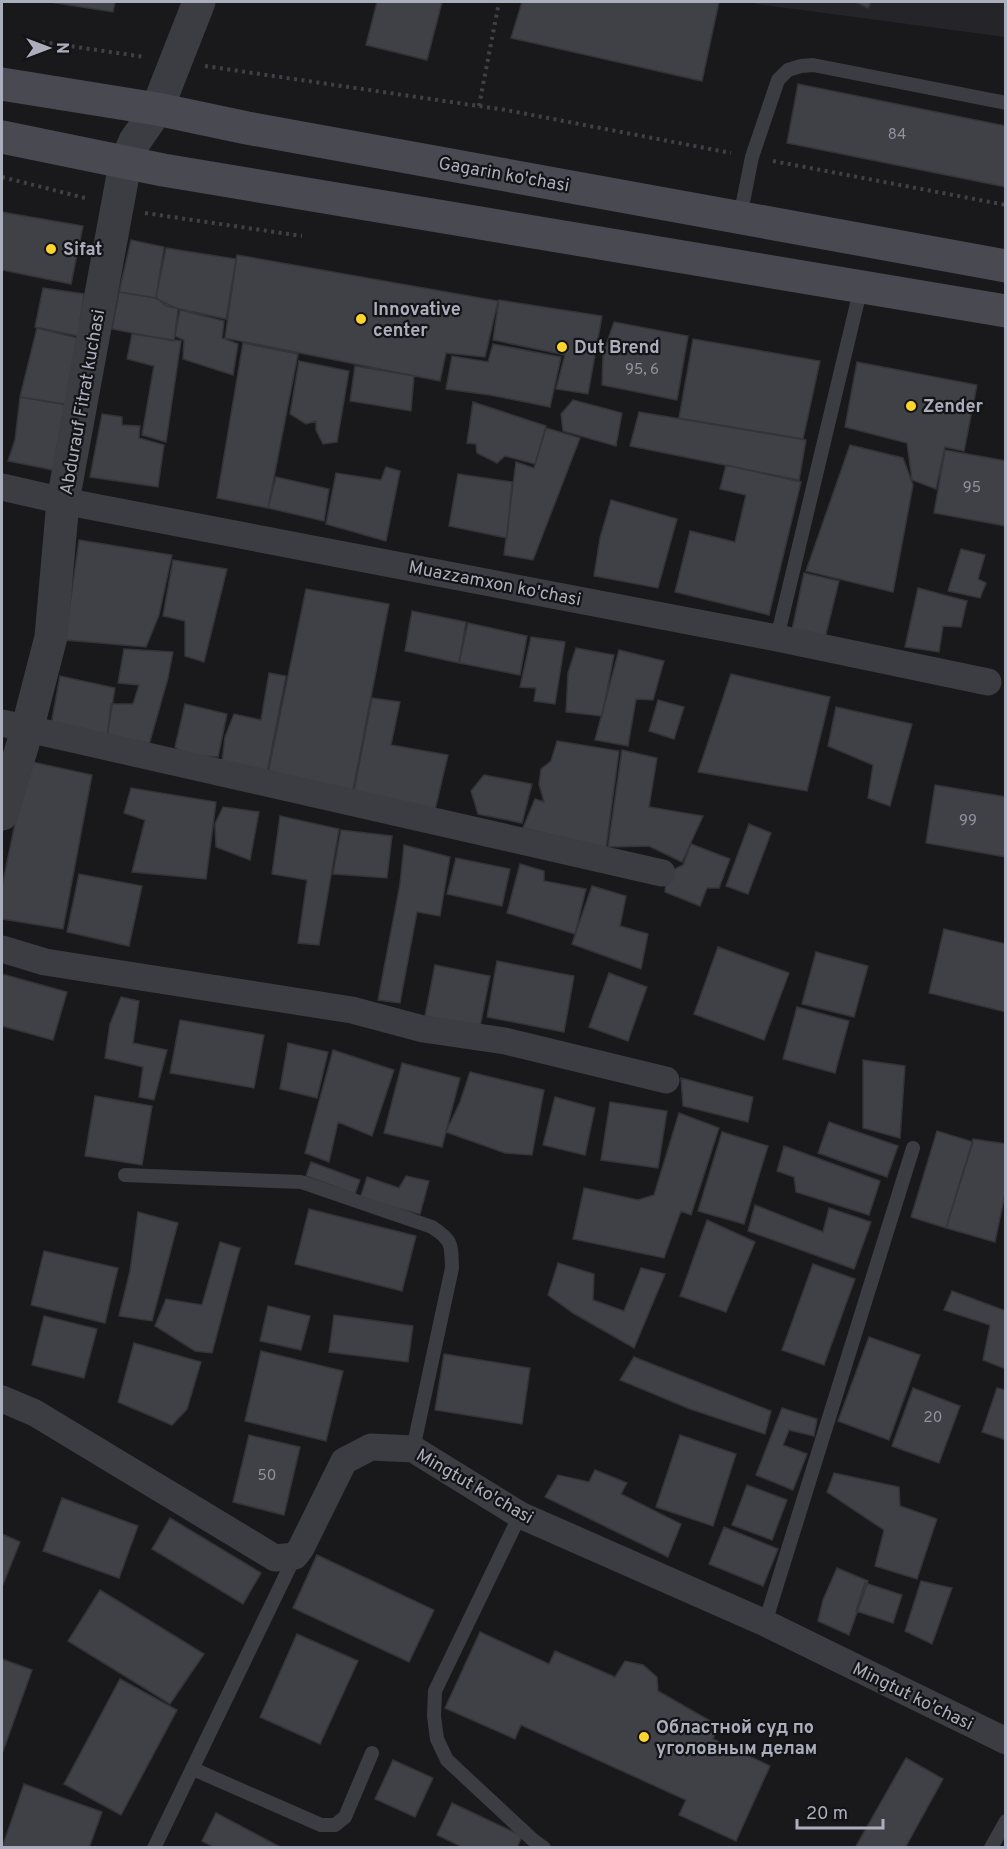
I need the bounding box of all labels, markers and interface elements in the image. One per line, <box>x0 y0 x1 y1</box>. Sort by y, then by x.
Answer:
north arrow <box>18 18 78 78</box>
text: N <box>51 42 71 54</box>
house number: 84 <box>888 126 906 145</box>
street label: Gagarin ko'chasi <box>436 153 571 198</box>
place label: Sifat <box>63 239 102 262</box>
marker: Sifat <box>44 242 58 256</box>
place label: Innovative center <box>373 299 461 343</box>
street label: Abdurauf Fitrat kuchasi <box>56 308 111 497</box>
marker: Innovative center <box>354 312 368 326</box>
place label: Dut Brend <box>574 337 660 360</box>
marker: Dut Brend <box>555 340 569 354</box>
house number: 95, 6 <box>625 361 659 380</box>
place label: Zender <box>923 396 983 419</box>
marker: Zender <box>904 399 918 413</box>
house number: 95 <box>963 479 981 498</box>
street label: Muazzamxon ko'chasi <box>406 556 583 612</box>
house number: 99 <box>959 812 977 831</box>
house number: 20 <box>924 1409 942 1428</box>
street label: Mingtut ko'chasi <box>411 1444 537 1530</box>
house number: 50 <box>258 1467 276 1486</box>
street label: Mingtut ko'chasi <box>848 1658 977 1737</box>
place label: Областной суд по уголовным делам <box>656 1717 817 1761</box>
marker: Областной суд по уголовным делам <box>637 1730 651 1744</box>
scale bar <box>797 1792 882 1830</box>
text: 20 m <box>806 1803 848 1826</box>

